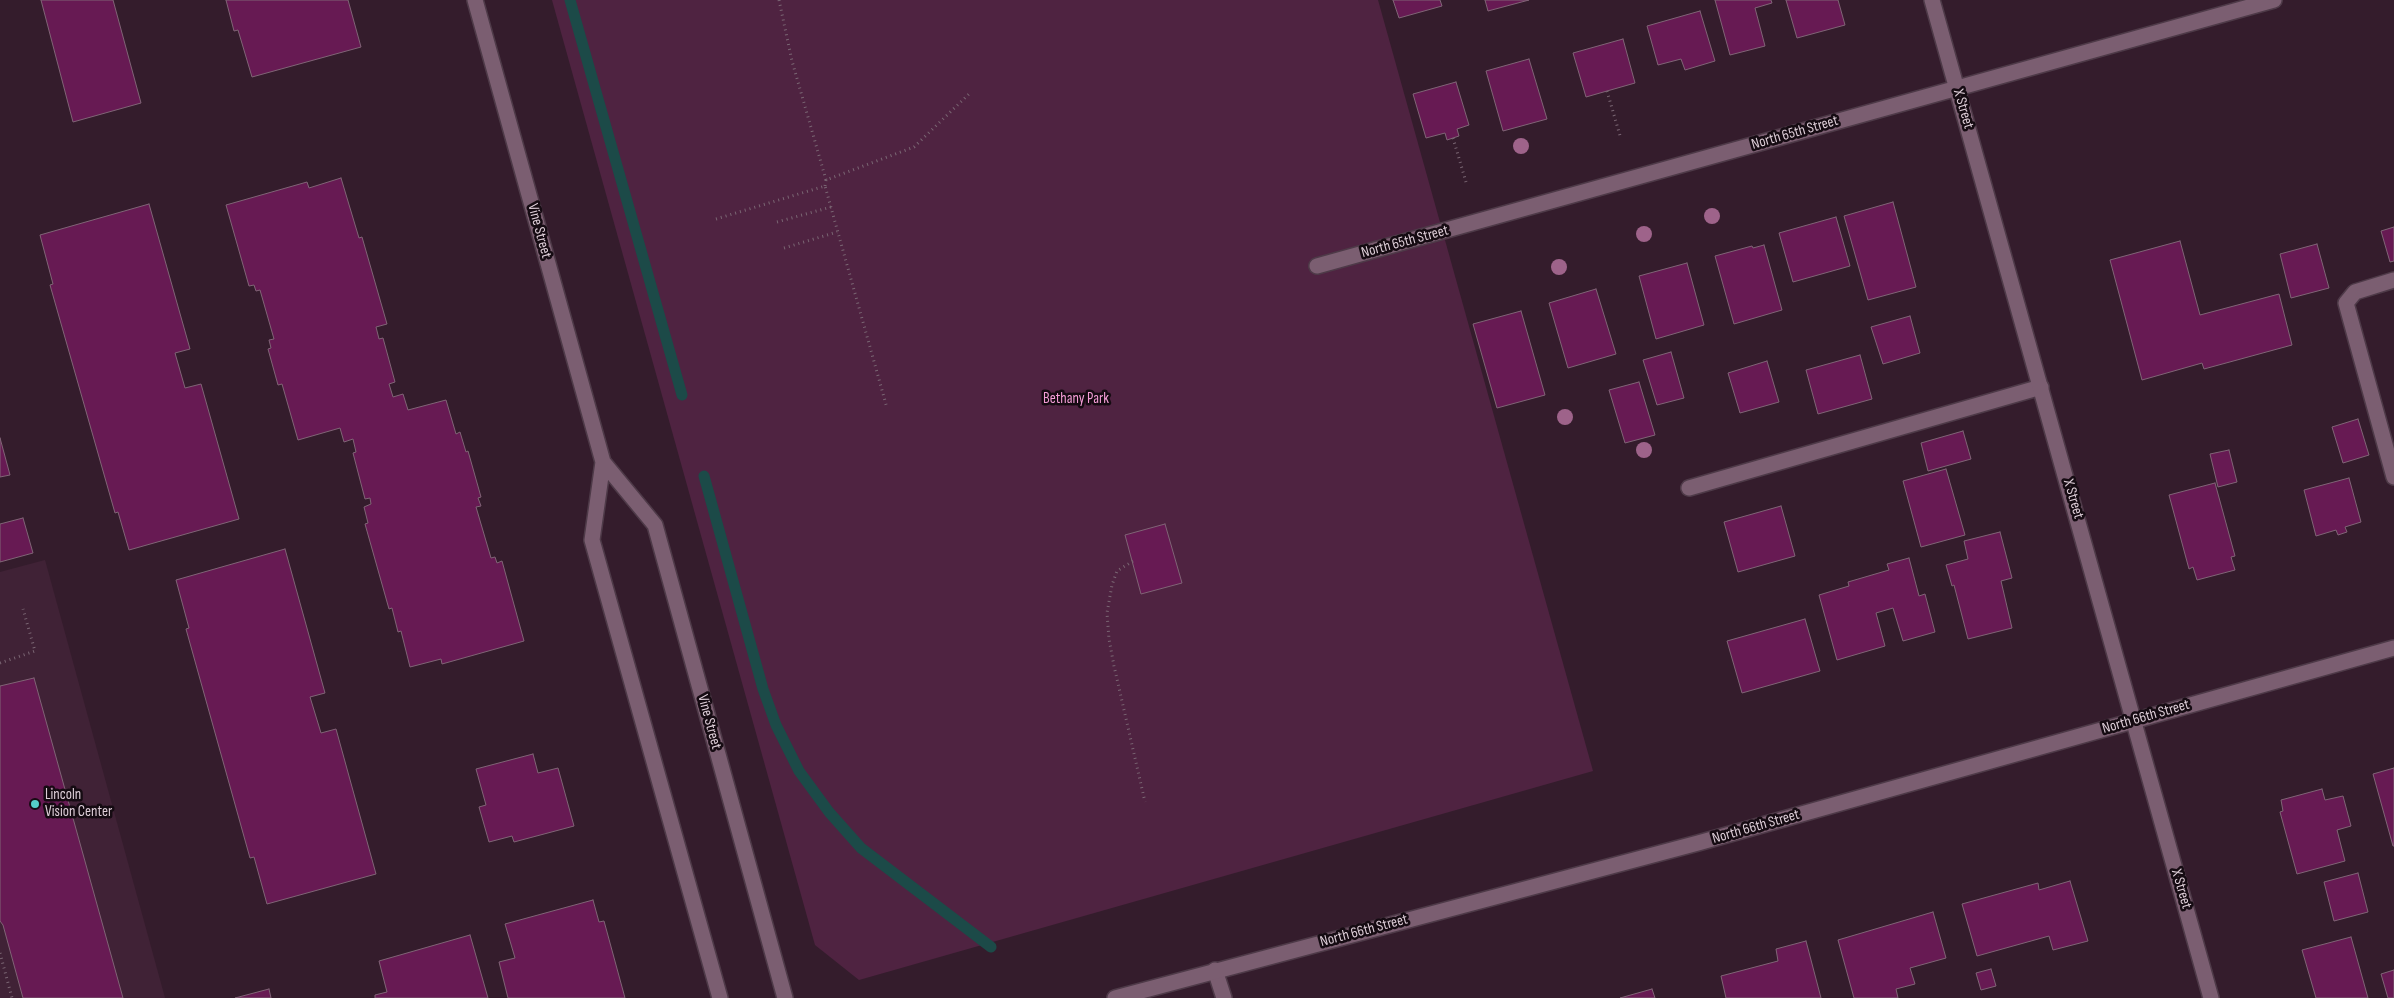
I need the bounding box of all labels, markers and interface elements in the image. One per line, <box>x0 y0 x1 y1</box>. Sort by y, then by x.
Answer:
street label: X Street <box>1949 87 1977 131</box>
street label: North 65th Street <box>1750 112 1840 154</box>
street label: Vine Street <box>523 202 555 260</box>
street label: North 65th Street <box>1360 222 1450 262</box>
park label: Bethany Park <box>1043 390 1109 408</box>
street label: X Street <box>2059 477 2087 521</box>
street label: Vine Street <box>693 693 725 751</box>
street label: North 66th Street <box>2100 696 2192 738</box>
place label: Lincoln Vision Center <box>45 786 112 821</box>
marker: Lincoln Vision Center <box>29 798 41 810</box>
street label: North 66th Street <box>1710 806 1802 848</box>
street label: X Street <box>2167 867 2195 911</box>
street label: North 66th Street <box>1318 911 1410 951</box>

